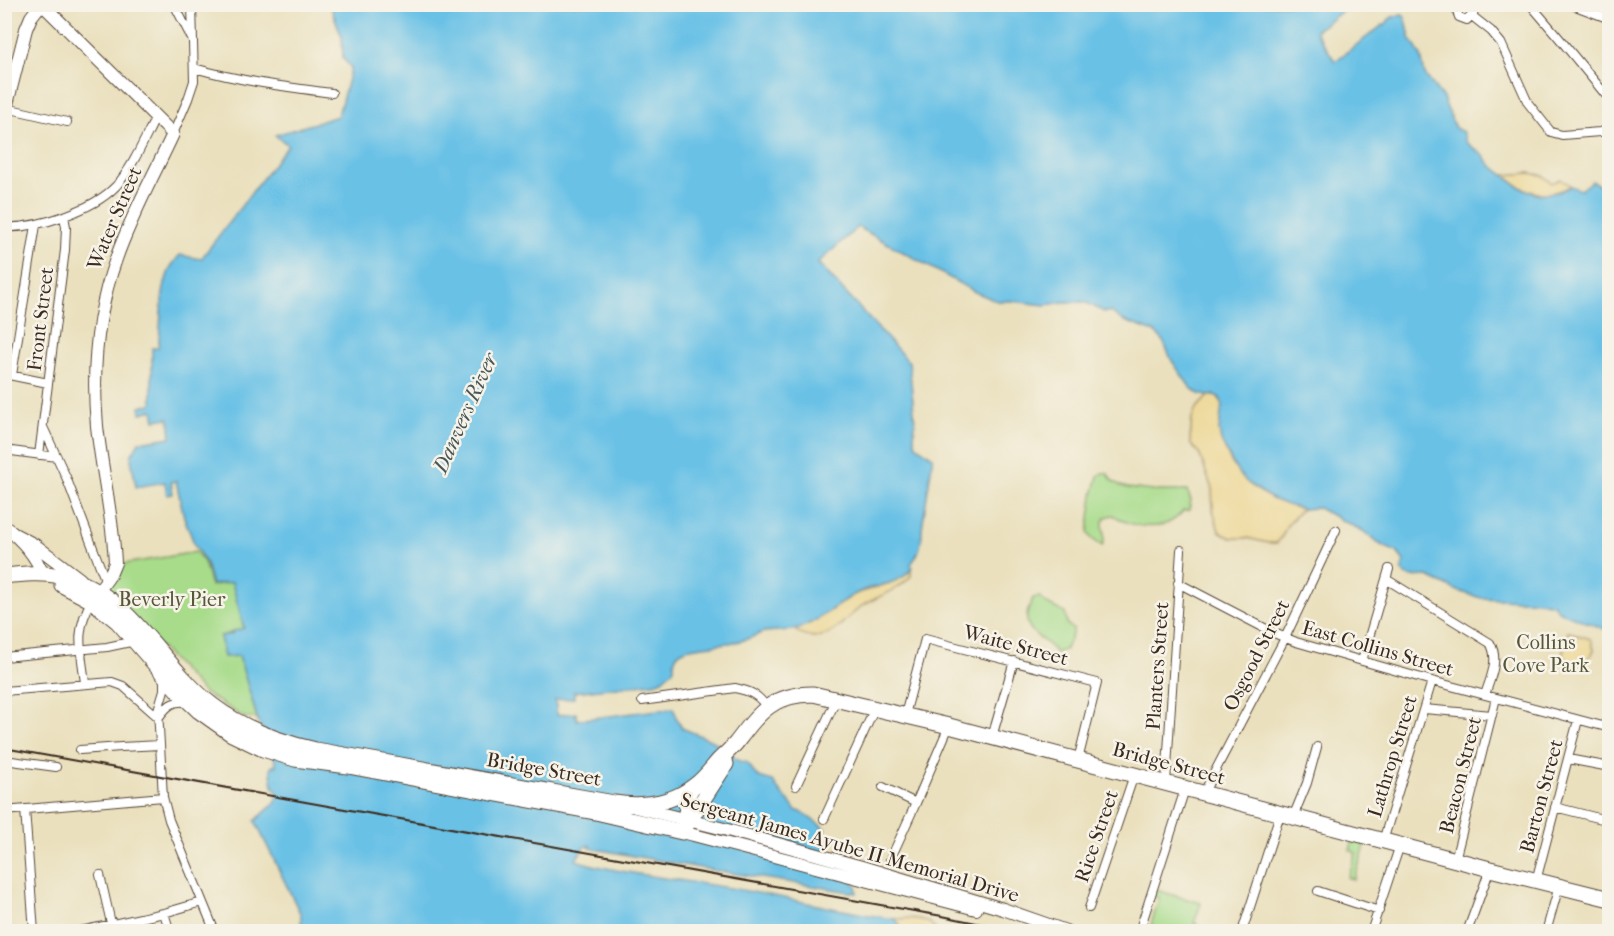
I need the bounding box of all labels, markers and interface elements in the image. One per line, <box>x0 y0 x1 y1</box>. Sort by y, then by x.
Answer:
street label: Water Street <box>82 163 147 274</box>
street label: Front Street <box>23 266 58 372</box>
water label: Danvers River <box>427 348 503 478</box>
park label: Beverly Pier <box>119 588 226 611</box>
street label: Osgood Street <box>1218 596 1294 715</box>
street label: Planters Street <box>1142 601 1173 731</box>
street label: East Collins Street <box>1299 616 1456 681</box>
street label: Waite Street <box>960 620 1071 670</box>
park label: Collins Cove Park <box>1503 631 1590 677</box>
street label: Lathrop Street <box>1363 692 1422 820</box>
street label: Beacon Street <box>1435 714 1486 836</box>
street label: Bridge Street <box>1110 737 1228 790</box>
street label: Barton Street <box>1515 737 1568 855</box>
street label: Bridge Street <box>485 748 603 791</box>
street label: Rice Street <box>1070 787 1123 885</box>
street label: Sergeant James Ayube II Memorial Drive <box>678 788 1022 907</box>

